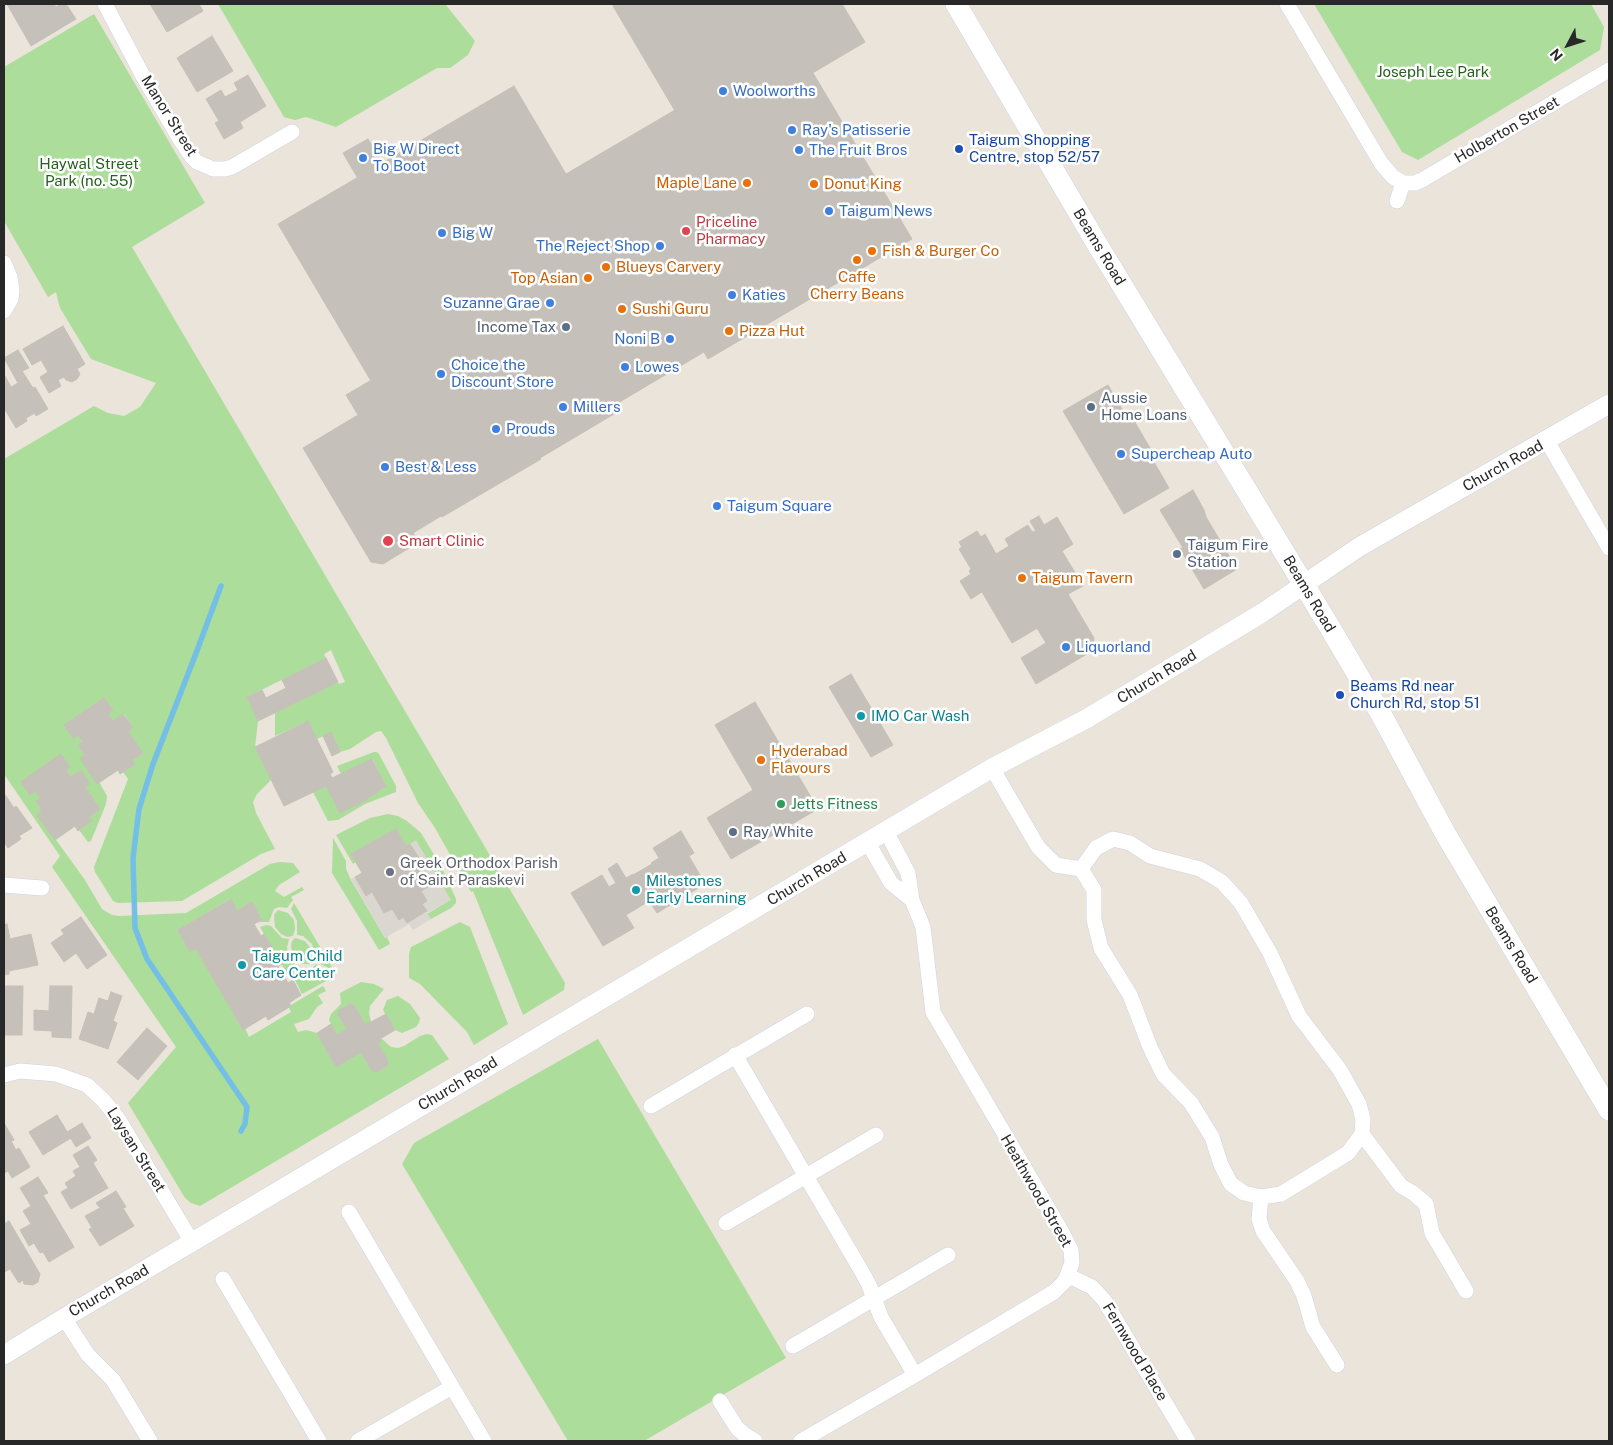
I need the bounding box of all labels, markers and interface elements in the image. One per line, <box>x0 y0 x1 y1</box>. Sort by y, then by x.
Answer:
north arrow <box>1543 20 1593 70</box>
text: N <box>1547 45 1566 64</box>
park label: Joseph Lee Park <box>1377 63 1489 81</box>
street label: Manor Street <box>137 72 201 160</box>
place label: Woolworths <box>733 82 816 100</box>
marker: Woolworths <box>717 85 729 97</box>
street label: Holberton Street <box>1452 93 1562 167</box>
place label: Ray's Patisserie <box>802 121 911 139</box>
marker: Ray's Patisserie <box>786 124 798 136</box>
place label: Taigum Shopping Centre, stop 52/57 <box>969 131 1100 166</box>
place label: Big W Direct To Boot <box>373 140 460 175</box>
place label: The Fruit Bros <box>809 141 907 159</box>
marker: Taigum Shopping Centre, stop 52/57 <box>953 143 965 155</box>
marker: The Fruit Bros <box>793 144 805 156</box>
marker: Big W Direct To Boot <box>357 152 369 164</box>
park label: Haywal Street Park (no. 55) <box>39 155 139 190</box>
place label: Maple Lane <box>656 174 737 192</box>
place label: Donut King <box>824 175 902 193</box>
marker: Maple Lane <box>741 177 753 189</box>
marker: Donut King <box>808 178 820 190</box>
place label: Taigum News <box>839 202 932 220</box>
marker: Taigum News <box>823 205 835 217</box>
street label: Beams Road <box>1069 205 1129 289</box>
place label: Priceline Pharmacy <box>696 213 766 248</box>
place label: Big W <box>452 224 493 242</box>
marker: Priceline Pharmacy <box>680 225 692 237</box>
marker: Big W <box>436 227 448 239</box>
place label: The Reject Shop <box>536 237 650 255</box>
marker: The Reject Shop <box>654 240 666 252</box>
place label: Fish & Burger Co <box>882 242 999 260</box>
marker: Fish & Burger Co <box>866 245 878 257</box>
marker: Caffe Cherry Beans <box>851 254 863 266</box>
place label: Blueys Carvery <box>616 258 721 276</box>
marker: Blueys Carvery <box>600 261 612 273</box>
place label: Caffe Cherry Beans <box>810 268 904 303</box>
place label: Top Asian <box>510 269 578 287</box>
marker: Top Asian <box>582 272 594 284</box>
place label: Katies <box>742 286 786 304</box>
marker: Katies <box>726 289 738 301</box>
place label: Suzanne Grae <box>443 294 540 312</box>
marker: Suzanne Grae <box>544 297 556 309</box>
place label: Sushi Guru <box>632 300 709 318</box>
marker: Sushi Guru <box>616 303 628 315</box>
place label: Income Tax <box>477 318 556 336</box>
marker: Income Tax <box>560 321 572 333</box>
place label: Pizza Hut <box>739 322 805 340</box>
marker: Pizza Hut <box>723 325 735 337</box>
place label: Noni B <box>614 330 660 348</box>
marker: Noni B <box>664 333 676 345</box>
place label: Choice the Discount Store <box>451 356 554 391</box>
place label: Lowes <box>635 358 679 376</box>
marker: Lowes <box>619 361 631 373</box>
marker: Choice the Discount Store <box>435 368 447 380</box>
place label: Aussie Home Loans <box>1101 389 1187 424</box>
place label: Millers <box>573 398 620 416</box>
marker: Millers <box>557 401 569 413</box>
marker: Aussie Home Loans <box>1085 401 1097 413</box>
place label: Prouds <box>506 420 555 438</box>
marker: Prouds <box>490 423 502 435</box>
street label: Church Road <box>1460 436 1546 496</box>
place label: Supercheap Auto <box>1131 445 1252 463</box>
marker: Supercheap Auto <box>1115 448 1127 460</box>
place label: Best & Less <box>395 458 477 476</box>
marker: Best & Less <box>379 461 391 473</box>
place label: Taigum Square <box>727 497 832 515</box>
marker: Taigum Square <box>711 500 723 512</box>
place label: Smart Clinic <box>399 532 485 550</box>
marker: Smart Clinic <box>381 534 395 548</box>
place label: Taigum Fire Station <box>1187 536 1268 571</box>
marker: Taigum Fire Station <box>1171 548 1183 560</box>
street label: Beams Road <box>1279 552 1339 636</box>
place label: Taigum Tavern <box>1032 569 1133 587</box>
marker: Taigum Tavern <box>1016 572 1028 584</box>
place label: Liquorland <box>1076 638 1151 656</box>
marker: Liquorland <box>1060 641 1072 653</box>
street label: Church Road <box>1114 646 1200 708</box>
place label: Beams Rd near Church Rd, stop 51 <box>1350 677 1480 712</box>
marker: Beams Rd near Church Rd, stop 51 <box>1334 689 1346 701</box>
place label: IMO Car Wash <box>871 707 969 725</box>
marker: IMO Car Wash <box>855 710 867 722</box>
place label: Hyderabad Flavours <box>771 742 848 777</box>
marker: Hyderabad Flavours <box>755 754 767 766</box>
place label: Jetts Fitness <box>791 795 878 813</box>
marker: Jetts Fitness <box>775 798 787 810</box>
place label: Ray White <box>743 823 814 841</box>
marker: Ray White <box>727 826 739 838</box>
street label: Church Road <box>764 848 850 910</box>
place label: Greek Orthodox Parish of Saint Paraskevi <box>400 854 558 889</box>
marker: Greek Orthodox Parish of Saint Paraskevi <box>384 866 396 878</box>
place label: Milestones Early Learning <box>646 872 747 907</box>
marker: Milestones Early Learning <box>630 884 642 896</box>
street label: Beams Road <box>1481 903 1541 987</box>
place label: Taigum Child Care Center <box>252 947 342 982</box>
marker: Taigum Child Care Center <box>236 959 248 971</box>
street label: Church Road <box>415 1053 501 1115</box>
street label: Laysan Street <box>103 1104 169 1196</box>
street label: Heathwood Street <box>996 1132 1076 1250</box>
street label: Church Road <box>66 1261 152 1321</box>
street label: Fernwood Place <box>1099 1300 1171 1404</box>

